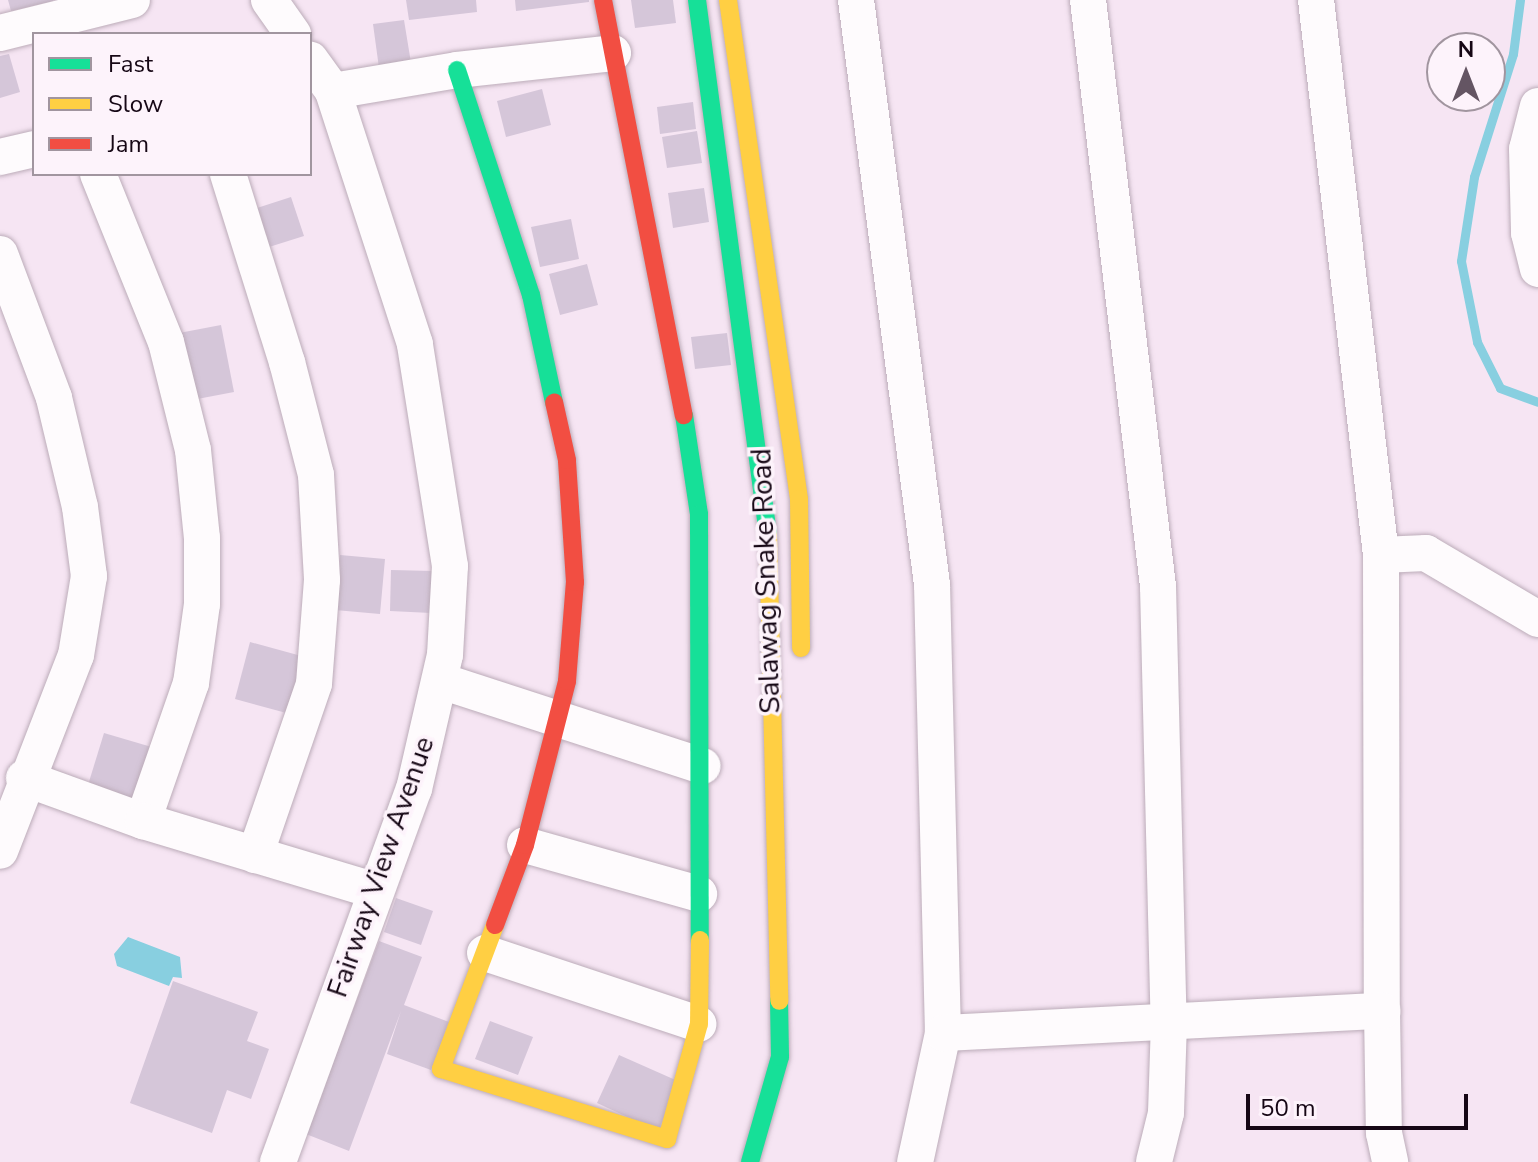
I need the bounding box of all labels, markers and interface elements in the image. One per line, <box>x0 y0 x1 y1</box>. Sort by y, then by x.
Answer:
legend <box>32 32 312 176</box>
north arrow <box>1426 32 1506 112</box>
text: N <box>1458 35 1474 65</box>
text: Fast <box>108 48 153 80</box>
text: Slow <box>108 88 163 120</box>
text: Jam <box>108 128 149 160</box>
street label: Salawag Snake Road <box>745 448 787 714</box>
street label: Fairway View Avenue <box>321 732 441 1002</box>
scale bar <box>1250 1078 1472 1128</box>
text: 50 m <box>1260 1092 1316 1124</box>

